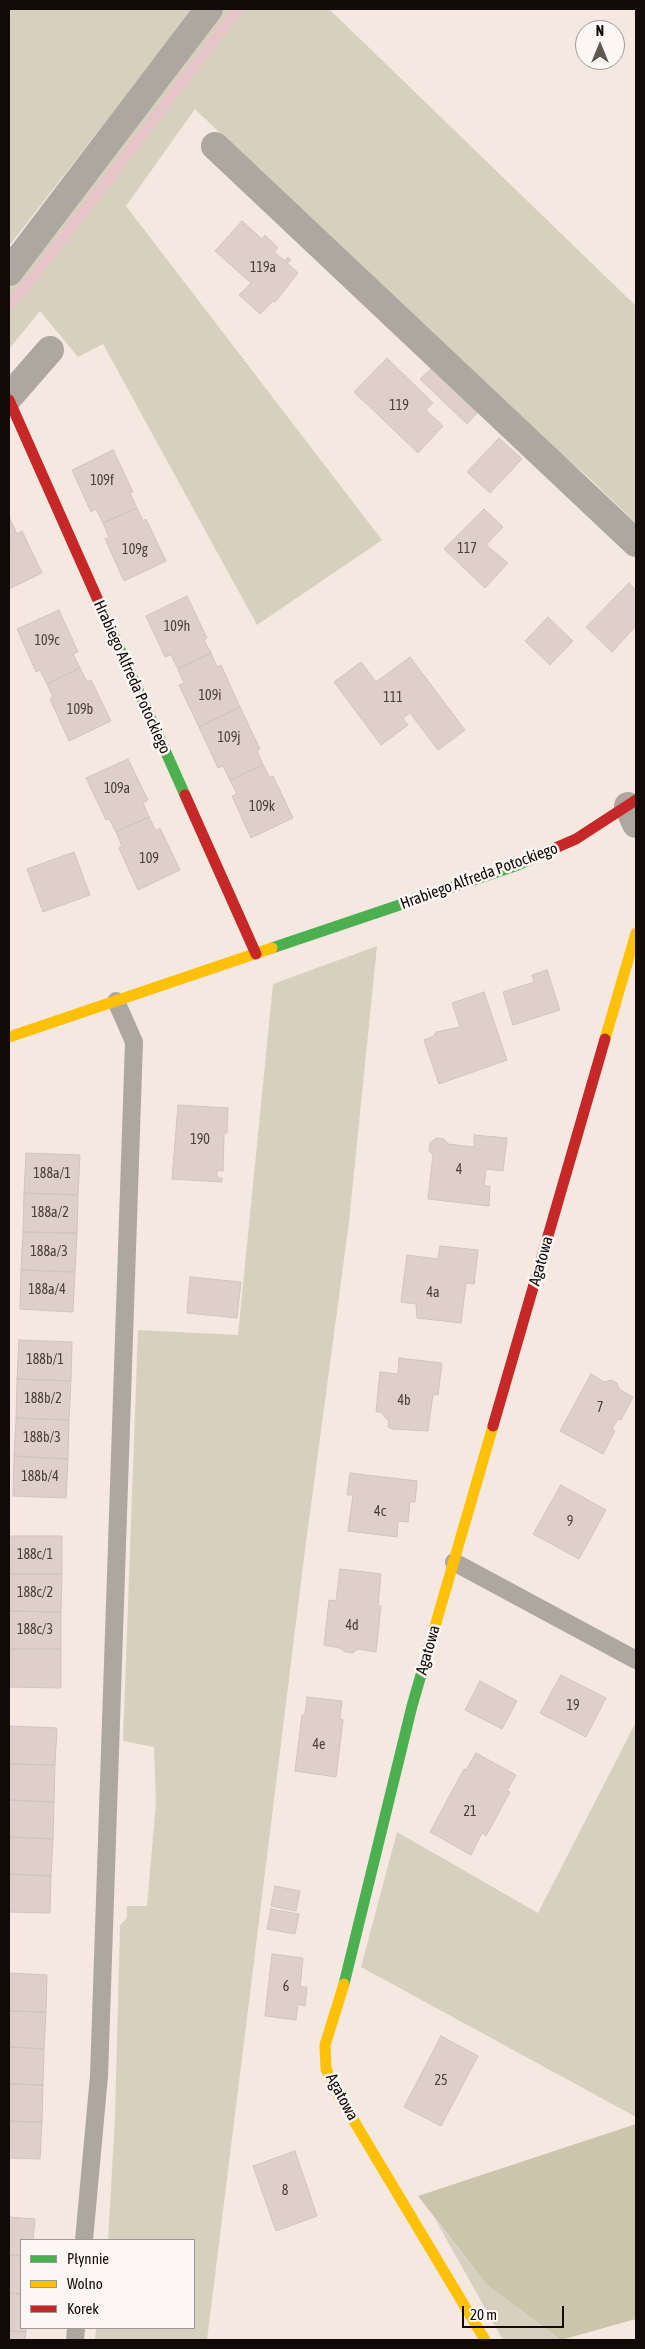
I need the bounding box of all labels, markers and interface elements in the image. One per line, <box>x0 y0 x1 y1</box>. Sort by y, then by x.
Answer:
north arrow <box>575 20 625 70</box>
text: N <box>596 23 604 39</box>
house number: 119a <box>250 260 276 276</box>
house number: 119 <box>389 398 409 414</box>
house number: 109f <box>90 473 114 489</box>
house number: 117 <box>457 541 477 557</box>
house number: 109g <box>122 542 148 558</box>
street label: Hrabiego Alfreda Potockiego <box>89 597 175 757</box>
house number: 109h <box>164 619 190 635</box>
house number: 109c <box>35 633 59 649</box>
house number: 109i <box>199 688 221 704</box>
house number: 111 <box>383 690 403 706</box>
house number: 109b <box>67 702 93 718</box>
house number: 109j <box>218 730 240 746</box>
house number: 109a <box>104 781 130 797</box>
house number: 109k <box>249 799 275 815</box>
street label: Hrabiego Alfreda Potockiego <box>398 839 560 913</box>
house number: 109 <box>139 851 159 867</box>
house number: 190 <box>190 1132 210 1148</box>
house number: 4 <box>456 1162 462 1178</box>
house number: 188a/1 <box>33 1166 71 1182</box>
house number: 188a/2 <box>31 1205 69 1221</box>
street label: Agatowa <box>525 1234 557 1288</box>
house number: 188a/3 <box>30 1244 68 1260</box>
house number: 188a/4 <box>28 1282 66 1298</box>
house number: 4a <box>426 1285 440 1301</box>
house number: 188b/1 <box>26 1352 64 1368</box>
house number: 188b/2 <box>24 1391 62 1407</box>
house number: 4b <box>397 1393 411 1409</box>
house number: 7 <box>597 1400 603 1416</box>
house number: 188b/3 <box>23 1430 61 1446</box>
house number: 188b/4 <box>21 1469 59 1485</box>
house number: 4c <box>374 1504 386 1520</box>
house number: 9 <box>567 1514 573 1530</box>
house number: 188c/1 <box>17 1547 53 1563</box>
house number: 188c/2 <box>17 1585 53 1601</box>
house number: 4d <box>345 1618 359 1634</box>
house number: 188c/3 <box>17 1622 53 1638</box>
street label: Agatowa <box>412 1623 444 1677</box>
house number: 19 <box>566 1698 580 1714</box>
house number: 4e <box>313 1737 325 1753</box>
house number: 21 <box>463 1804 477 1820</box>
house number: 6 <box>283 1979 289 1995</box>
street label: Agatowa <box>322 2070 362 2124</box>
house number: 25 <box>434 2073 448 2089</box>
house number: 8 <box>282 2183 288 2199</box>
legend <box>20 2239 195 2329</box>
text: Płynnie <box>67 2250 109 2267</box>
text: Wolno <box>67 2275 103 2292</box>
scale bar <box>465 2296 568 2328</box>
text: Korek <box>67 2300 99 2317</box>
text: 20 m <box>470 2306 497 2323</box>

